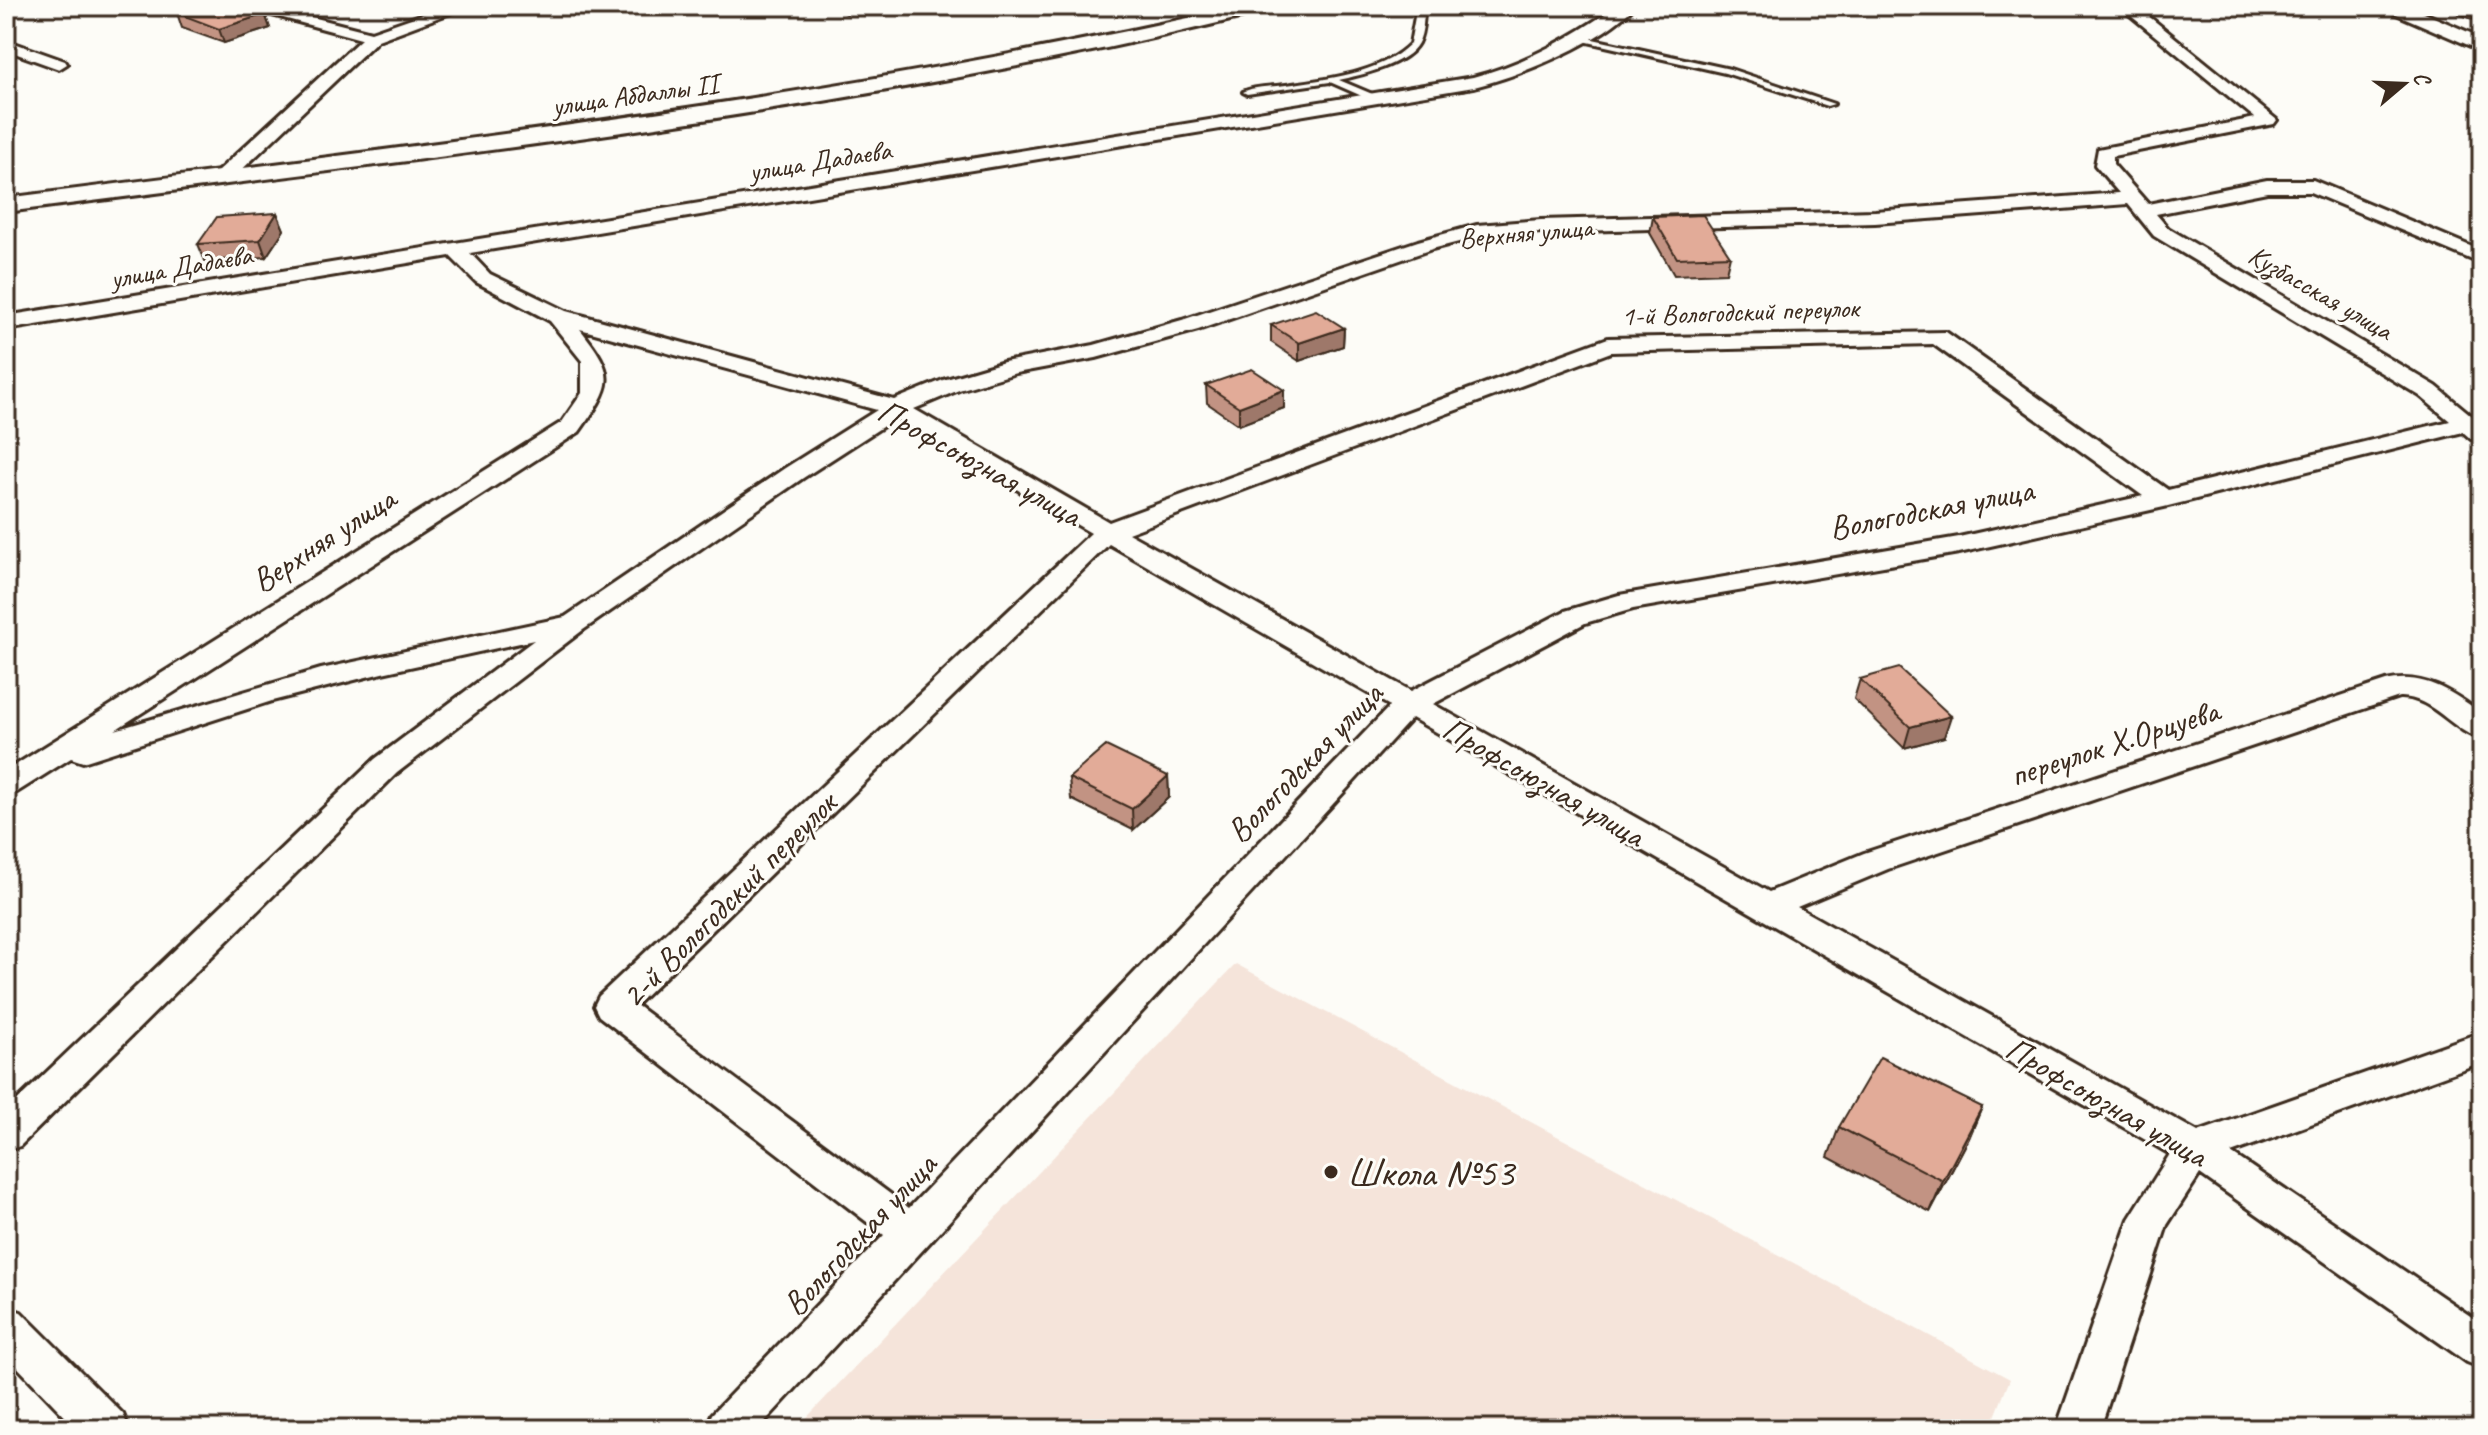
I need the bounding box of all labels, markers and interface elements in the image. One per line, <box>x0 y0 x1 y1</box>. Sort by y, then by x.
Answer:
north arrow <box>2364 44 2444 124</box>
street label: улица Абдаллы II <box>548 65 726 124</box>
text: С <box>2407 68 2438 90</box>
street label: улица Дадаева <box>745 132 895 189</box>
street label: Верхняя улица <box>1458 209 1597 256</box>
street label: улица Дадаева <box>106 237 256 297</box>
street label: Кузбасская улица <box>2242 237 2401 349</box>
street label: 1-й Вологодский переулок <box>1621 290 1862 333</box>
street label: Профсоюзная улица <box>871 389 1091 537</box>
street label: Вологодская улица <box>1826 467 2039 549</box>
street label: Верхняя улица <box>243 475 406 602</box>
street label: Вологодская улица <box>1217 671 1393 852</box>
street label: переулок Х.Орцуева <box>2004 688 2227 796</box>
street label: Профсоюзная улица <box>1435 706 1654 858</box>
street label: 2-й Вологодский переулок <box>611 780 848 1016</box>
street label: Профсоюзная улица <box>1998 1026 2217 1178</box>
street label: Вологодская улица <box>773 1142 947 1325</box>
place label: Школа №53 <box>1347 1148 1517 1198</box>
marker: Школа №53 <box>1322 1163 1340 1181</box>

